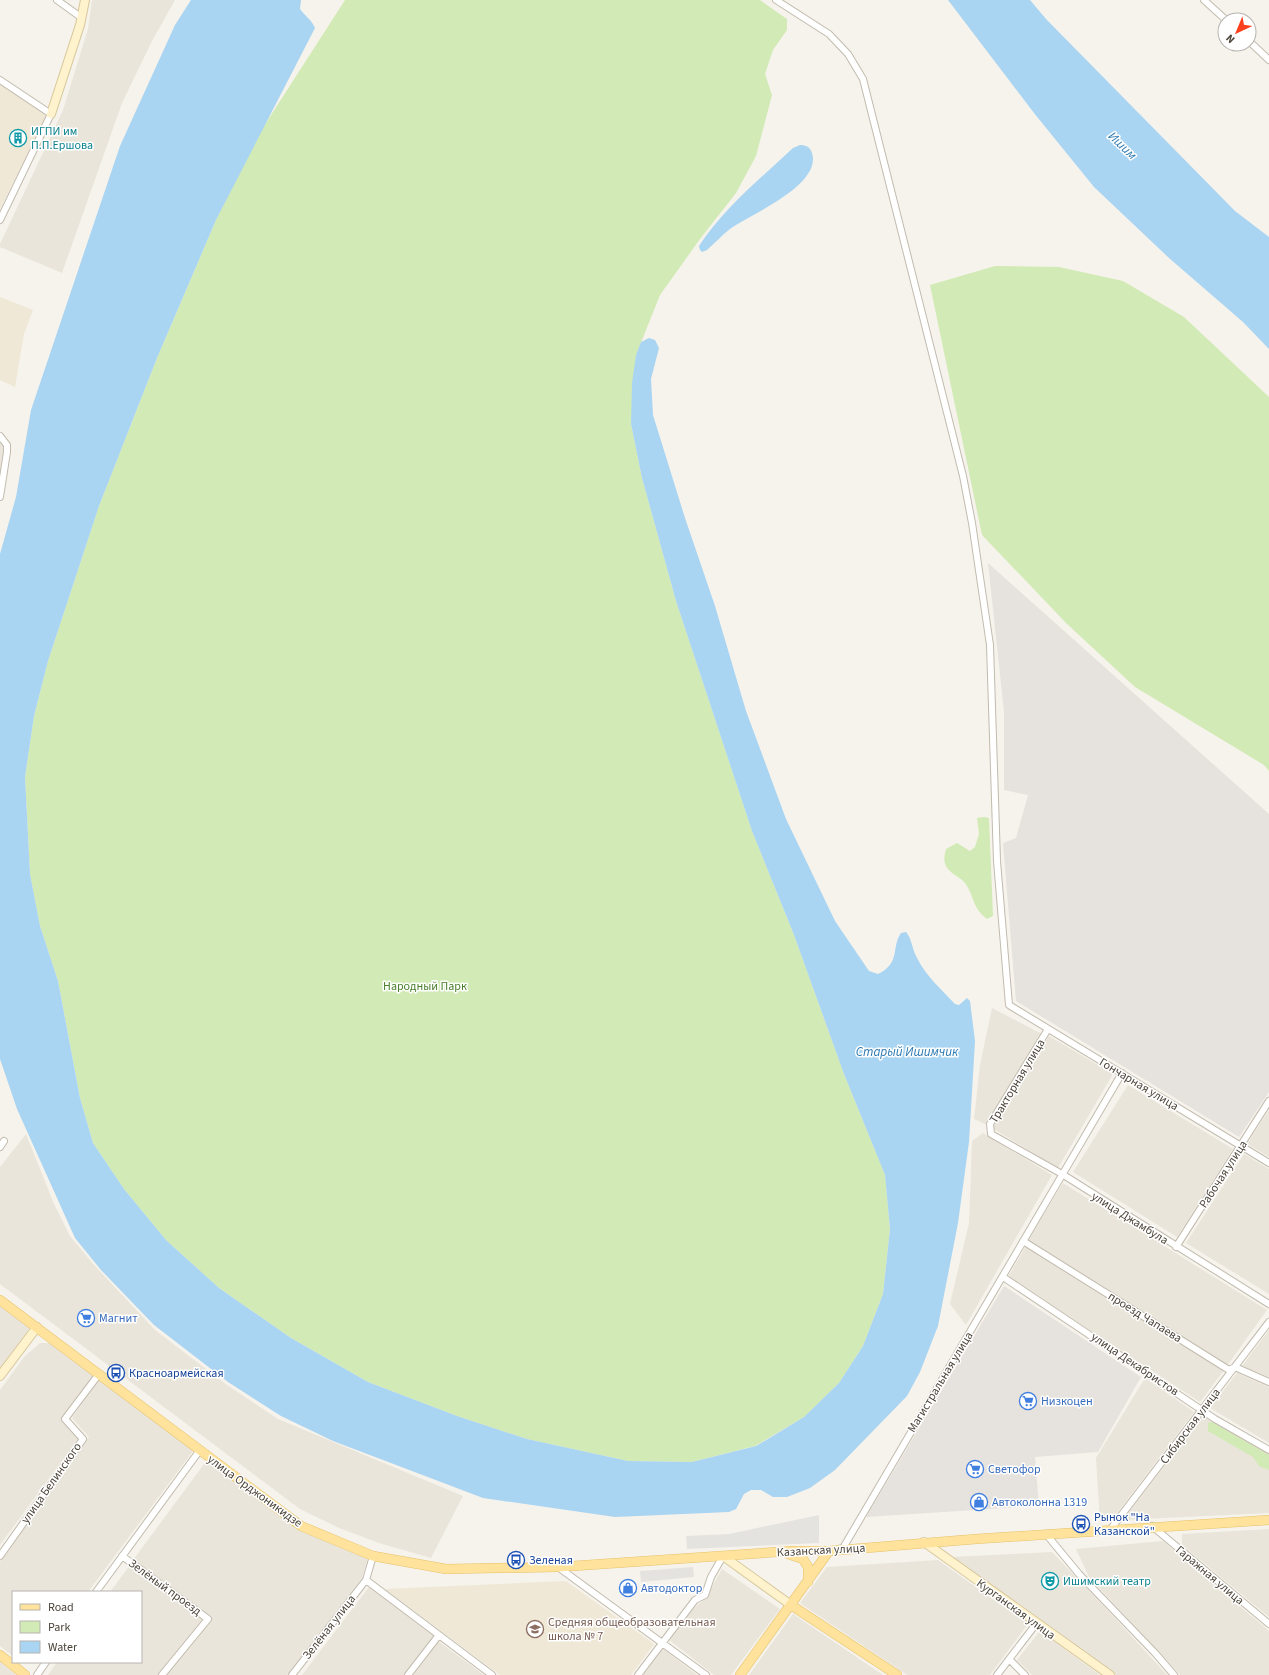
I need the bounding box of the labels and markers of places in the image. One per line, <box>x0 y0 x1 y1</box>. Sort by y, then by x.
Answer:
place label: ИГПИ им П.П.Ершова <box>31 123 93 154</box>
building icon: ИГПИ им П.П.Ершова <box>8 128 28 148</box>
supermarket icon: Магнит <box>76 1308 96 1328</box>
place label: Магнит <box>99 1310 138 1327</box>
bus stop icon: Красноармейская <box>106 1363 126 1383</box>
place label: Красноармейская <box>129 1365 224 1382</box>
supermarket icon: Низкоцен <box>1018 1391 1038 1411</box>
place label: Низкоцен <box>1041 1393 1093 1410</box>
supermarket icon: Светофор <box>965 1459 985 1479</box>
place label: Светофор <box>988 1461 1041 1478</box>
shop icon: Автоколонна 1319 <box>969 1492 989 1512</box>
place label: Автоколонна 1319 <box>992 1494 1087 1511</box>
place label: Рынок "На Казанской" <box>1094 1509 1155 1540</box>
bus stop icon: Рынок "На Казанской" <box>1071 1514 1091 1534</box>
bus stop icon: Зеленая <box>506 1550 526 1570</box>
place label: Зеленая <box>529 1552 573 1569</box>
theatre icon: Ишимский театр <box>1040 1571 1060 1591</box>
place label: Ишимский театр <box>1063 1573 1151 1590</box>
shop icon: Автодоктор <box>618 1578 638 1598</box>
place label: Автодоктор <box>641 1580 703 1597</box>
place label: Средняя общеобразовательная школа № 7 <box>548 1614 716 1645</box>
school or university icon: Средняя общеобразовательная школа № 7 <box>525 1619 545 1639</box>

